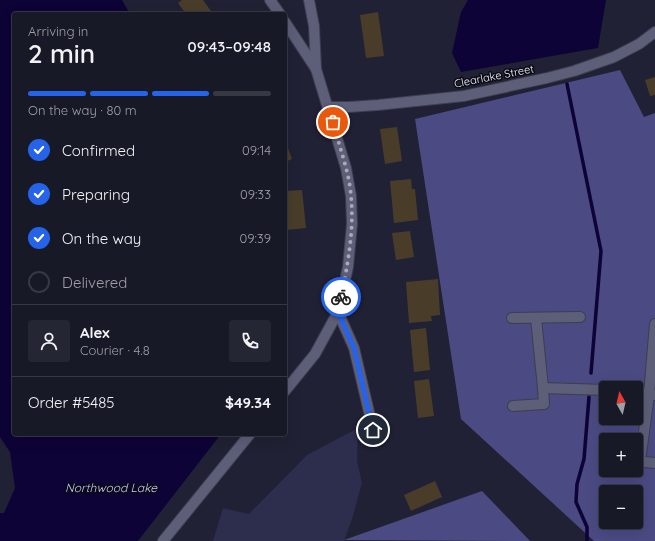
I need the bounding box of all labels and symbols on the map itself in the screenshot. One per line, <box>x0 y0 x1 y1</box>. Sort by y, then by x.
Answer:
street label: Clearlake Street <box>453 61 535 91</box>
pin <box>316 105 350 139</box>
courier <box>321 277 361 317</box>
north arrow <box>599 381 643 425</box>
pin <box>356 413 390 447</box>
water label: Northwood Lake <box>65 480 158 495</box>

